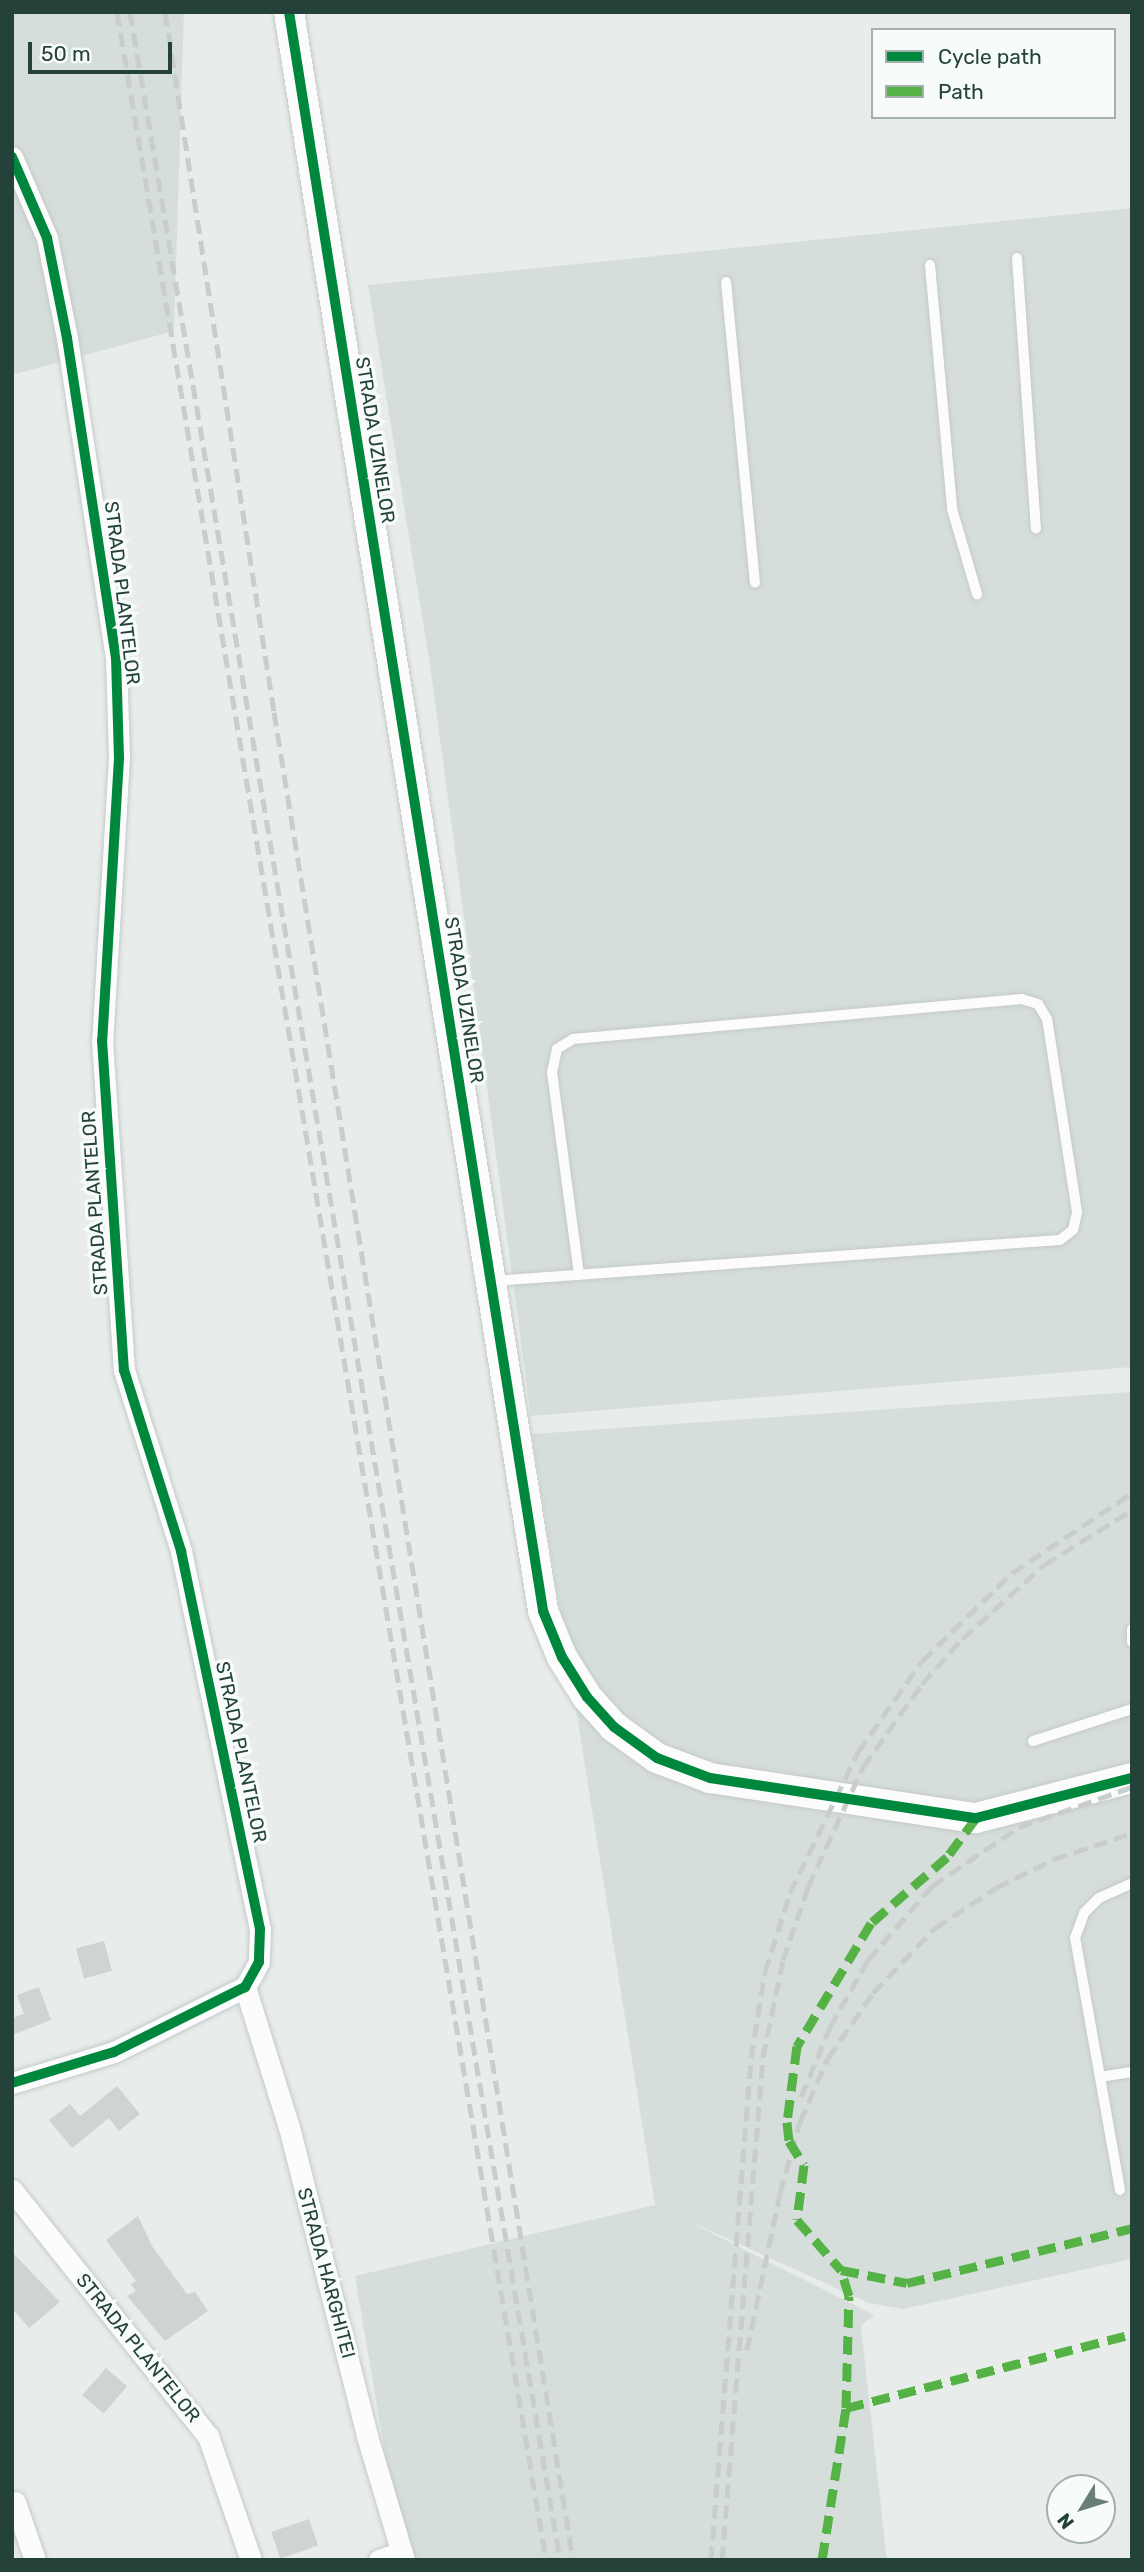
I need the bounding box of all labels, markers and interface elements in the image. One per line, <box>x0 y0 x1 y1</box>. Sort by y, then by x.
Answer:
scale bar <box>32 28 175 72</box>
legend <box>871 28 1116 119</box>
text: 50 m <box>41 41 91 66</box>
text: Cycle path <box>938 44 1042 69</box>
text: Path <box>938 79 984 104</box>
street label: STRADA UZINELOR <box>351 355 399 525</box>
street label: STRADA PLANTELOR <box>99 500 145 686</box>
street label: STRADA UZINELOR <box>440 915 488 1085</box>
street label: STRADA PLANTELOR <box>77 1110 113 1296</box>
street label: STRADA PLANTELOR <box>211 1659 271 1845</box>
street label: STRADA HARGHITEI <box>292 2185 360 2361</box>
street label: STRADA PLANTELOR <box>71 2269 205 2427</box>
north arrow <box>1046 2474 1116 2544</box>
text: N <box>1052 2509 1079 2533</box>

